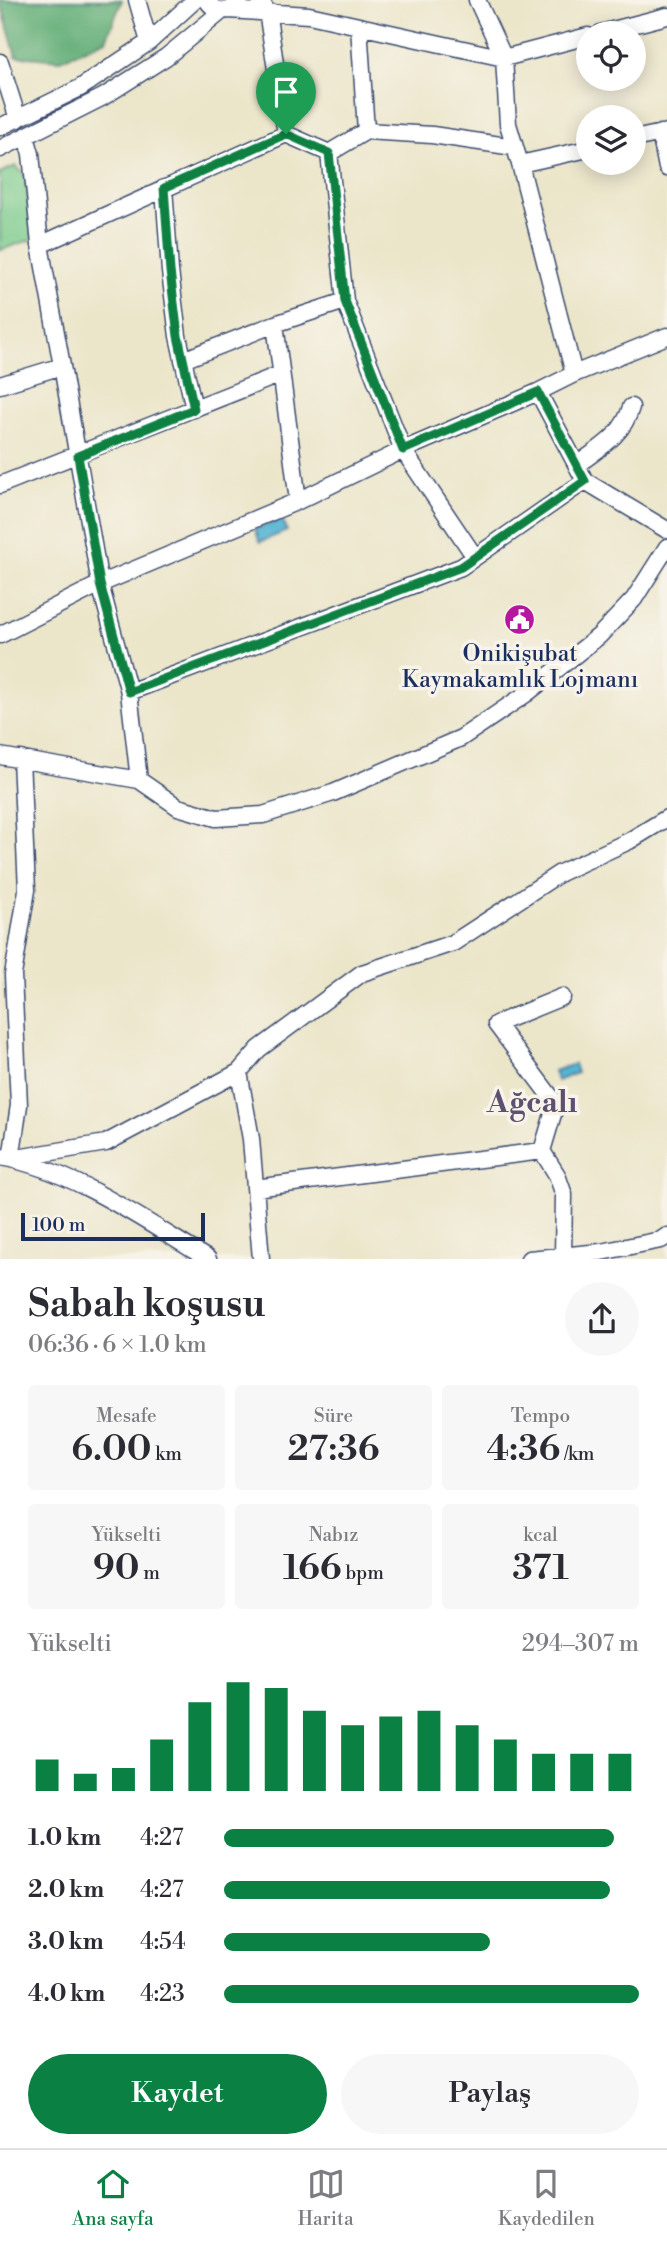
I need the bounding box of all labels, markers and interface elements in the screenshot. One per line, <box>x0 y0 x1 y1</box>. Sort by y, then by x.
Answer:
map controls <box>576 21 646 175</box>
button: locate <box>576 21 646 91</box>
pin <box>256 62 316 134</box>
icon: arrive <box>267 73 305 111</box>
button: layers <box>576 105 646 175</box>
public building icon: Onikişubat Kaymakamlık Lojmanı <box>503 603 537 637</box>
place label: Onikişubat Kaymakamlık Lojmanı <box>402 640 638 694</box>
district label: Ağcalı <box>486 1084 578 1122</box>
scale bar <box>21 1210 205 1242</box>
text: 100 m <box>32 1213 85 1237</box>
text: Sabah koşusu <box>28 1281 265 1328</box>
button: share <box>565 1282 639 1356</box>
text: 06:36 · 6 × 1.0 km <box>28 1331 207 1359</box>
text: Mesafe <box>96 1404 157 1428</box>
text: Süre <box>314 1404 353 1428</box>
text: Tempo <box>511 1404 570 1428</box>
text: 6.00 <box>71 1428 151 1471</box>
text: 27:36 <box>288 1428 379 1471</box>
text: 4:36 <box>487 1428 560 1471</box>
text: km <box>151 1442 182 1466</box>
text: /km <box>560 1442 594 1466</box>
text: Yükselti <box>92 1523 161 1547</box>
text: Nabız <box>309 1523 358 1547</box>
text: kcal <box>523 1523 558 1547</box>
text: 90 <box>93 1547 139 1590</box>
text: 166 <box>283 1547 342 1590</box>
text: 371 <box>512 1547 569 1590</box>
text: m <box>139 1561 160 1585</box>
text: bpm <box>342 1561 384 1585</box>
text: Yükselti <box>28 1630 112 1658</box>
text: 294–307 m <box>522 1630 639 1658</box>
text: 1.0 km <box>28 1824 101 1852</box>
text: 4:27 <box>140 1824 184 1852</box>
text: 2.0 km <box>28 1876 104 1904</box>
text: 4:27 <box>140 1876 184 1904</box>
text: 3.0 km <box>28 1928 104 1956</box>
text: 4:54 <box>140 1928 186 1956</box>
text: 4.0 km <box>28 1980 105 2008</box>
text: 4:23 <box>140 1980 185 2008</box>
button: Kaydet <box>28 2054 327 2134</box>
button: Paylaş <box>341 2054 639 2134</box>
tab: Ana sayfa <box>72 2165 154 2231</box>
tab: Harita <box>298 2165 354 2231</box>
tab: Kaydedilen <box>498 2165 595 2231</box>

